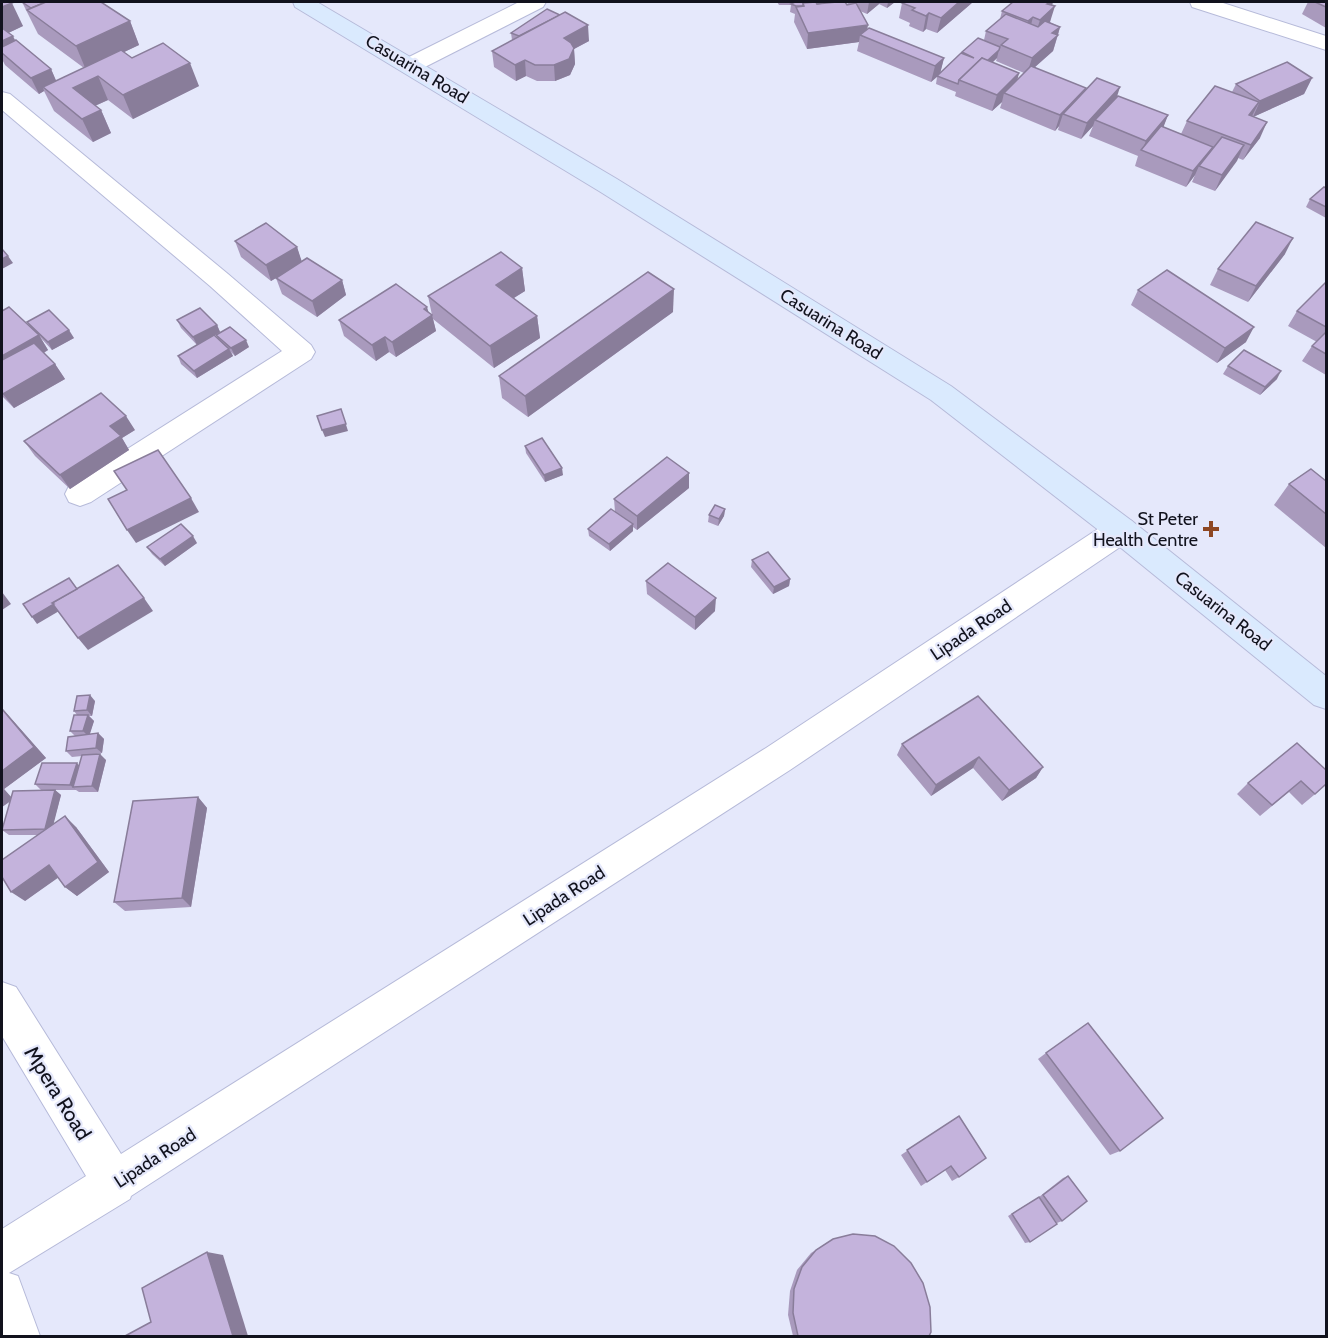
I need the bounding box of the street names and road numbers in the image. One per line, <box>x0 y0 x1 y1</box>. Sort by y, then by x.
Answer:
street label: Casuarina Road <box>361 30 473 108</box>
street label: Casuarina Road <box>776 284 886 364</box>
street label: Casuarina Road <box>1170 566 1276 656</box>
street label: Lipada Road <box>926 595 1016 665</box>
street label: Lipada Road <box>519 861 609 931</box>
street label: Mpera Road <box>19 1041 97 1145</box>
street label: Lipada Road <box>110 1123 200 1193</box>

